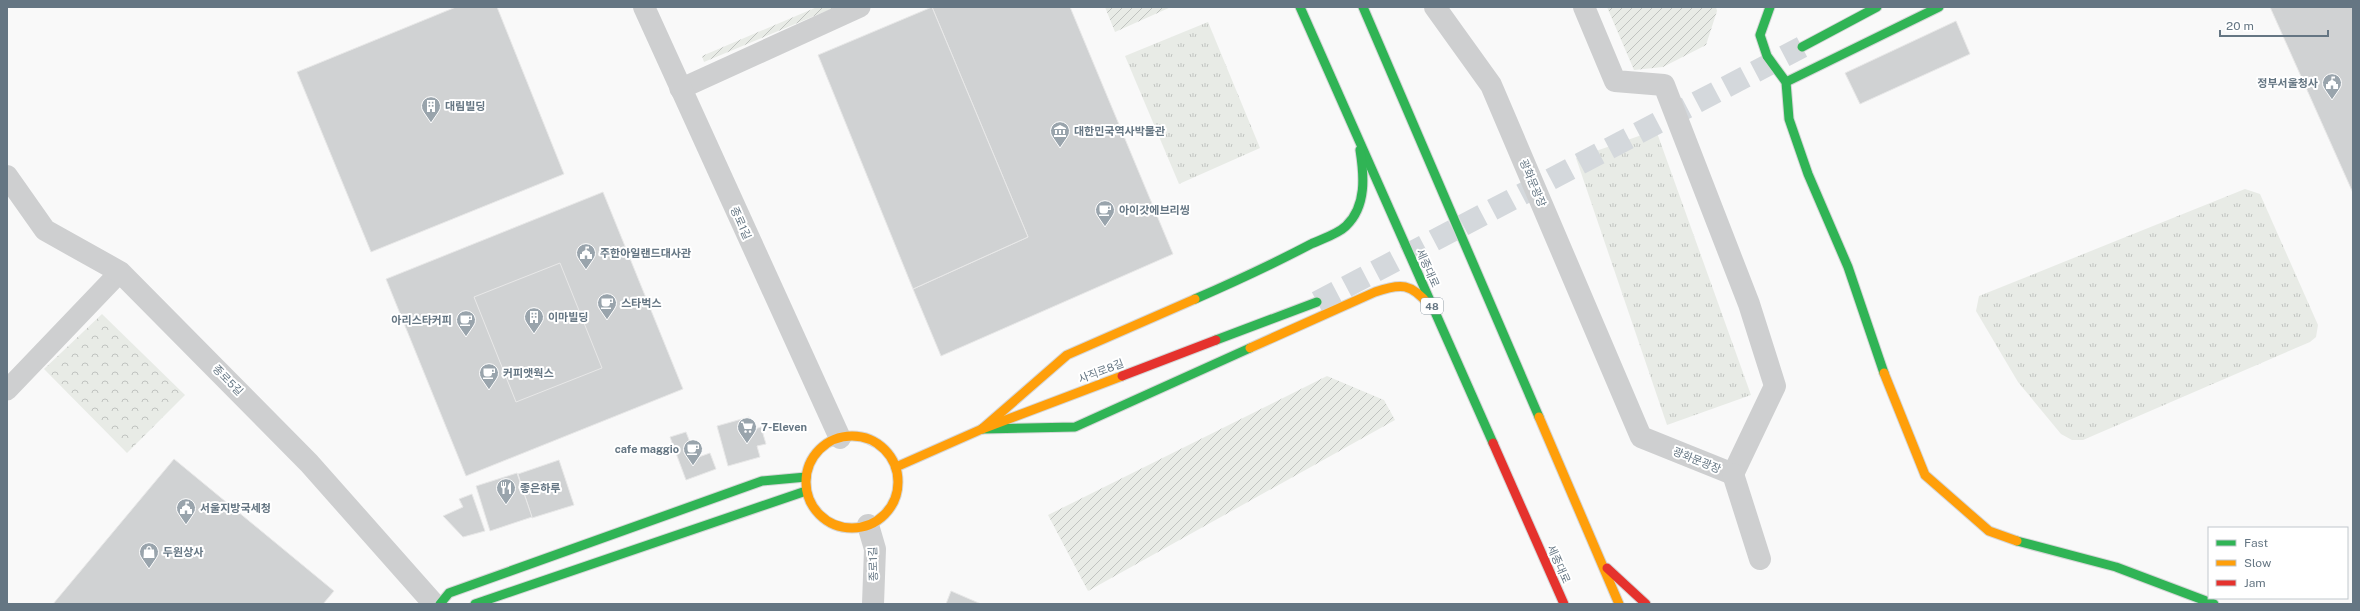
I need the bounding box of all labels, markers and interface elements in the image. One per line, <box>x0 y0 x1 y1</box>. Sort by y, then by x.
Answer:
scale bar <box>2220 12 2328 38</box>
text: 20 m <box>2226 19 2254 33</box>
public building icon: 정부서울청사 <box>2321 72 2343 100</box>
place label: 정부서울청사 <box>2257 77 2318 89</box>
building icon: 대림빌딩 <box>420 95 442 123</box>
place label: 대림빌딩 <box>445 100 485 112</box>
museum icon: 대한민국역사박물관 <box>1049 120 1071 148</box>
place label: 대한민국역사박물관 <box>1074 125 1165 137</box>
street label: 광화문광장 <box>1518 157 1548 209</box>
cafe icon: 아이갓에브리씽 <box>1094 199 1116 227</box>
place label: 아이갓에브리씽 <box>1119 204 1190 216</box>
street label: 종로1길 <box>728 205 754 241</box>
public building icon: 주한아일랜드대사관 <box>575 242 597 270</box>
place label: 주한아일랜드대사관 <box>600 247 691 259</box>
street label: 세종대로 <box>1414 247 1442 289</box>
cafe icon: 스타벅스 <box>596 292 618 320</box>
place label: 스타벅스 <box>621 297 661 309</box>
road number: 48 <box>1421 298 1443 314</box>
building icon: 이마빌딩 <box>523 306 545 334</box>
cafe icon: 아리스타커피 <box>455 309 477 337</box>
place label: 이마빌딩 <box>548 311 588 323</box>
place label: 아리스타커피 <box>391 314 452 326</box>
street label: 사직로8길 <box>1077 357 1125 385</box>
cafe icon: 커피앳웍스 <box>478 362 500 390</box>
street label: 종로5길 <box>211 363 245 397</box>
place label: 커피앳웍스 <box>503 367 554 379</box>
supermarket icon: 7-Eleven <box>736 416 758 444</box>
place label: 7-Eleven <box>761 421 807 433</box>
cafe icon: cafe maggio <box>682 438 704 466</box>
place label: cafe maggio <box>615 443 679 455</box>
street label: 광화문광장 <box>1671 445 1723 475</box>
restaurant icon: 좋은하루 <box>495 477 517 505</box>
place label: 좋은하루 <box>520 482 560 494</box>
public building icon: 서울지방국세청 <box>175 497 197 525</box>
place label: 서울지방국세청 <box>200 502 271 514</box>
legend <box>2208 527 2348 599</box>
text: Fast <box>2244 536 2269 550</box>
shop icon: 두원상사 <box>138 541 160 569</box>
street label: 세종대로 <box>1545 543 1573 585</box>
place label: 두원상사 <box>163 546 203 558</box>
street label: 종로1길 <box>866 546 880 582</box>
text: Slow <box>2244 556 2272 570</box>
text: Jam <box>2244 576 2266 590</box>

